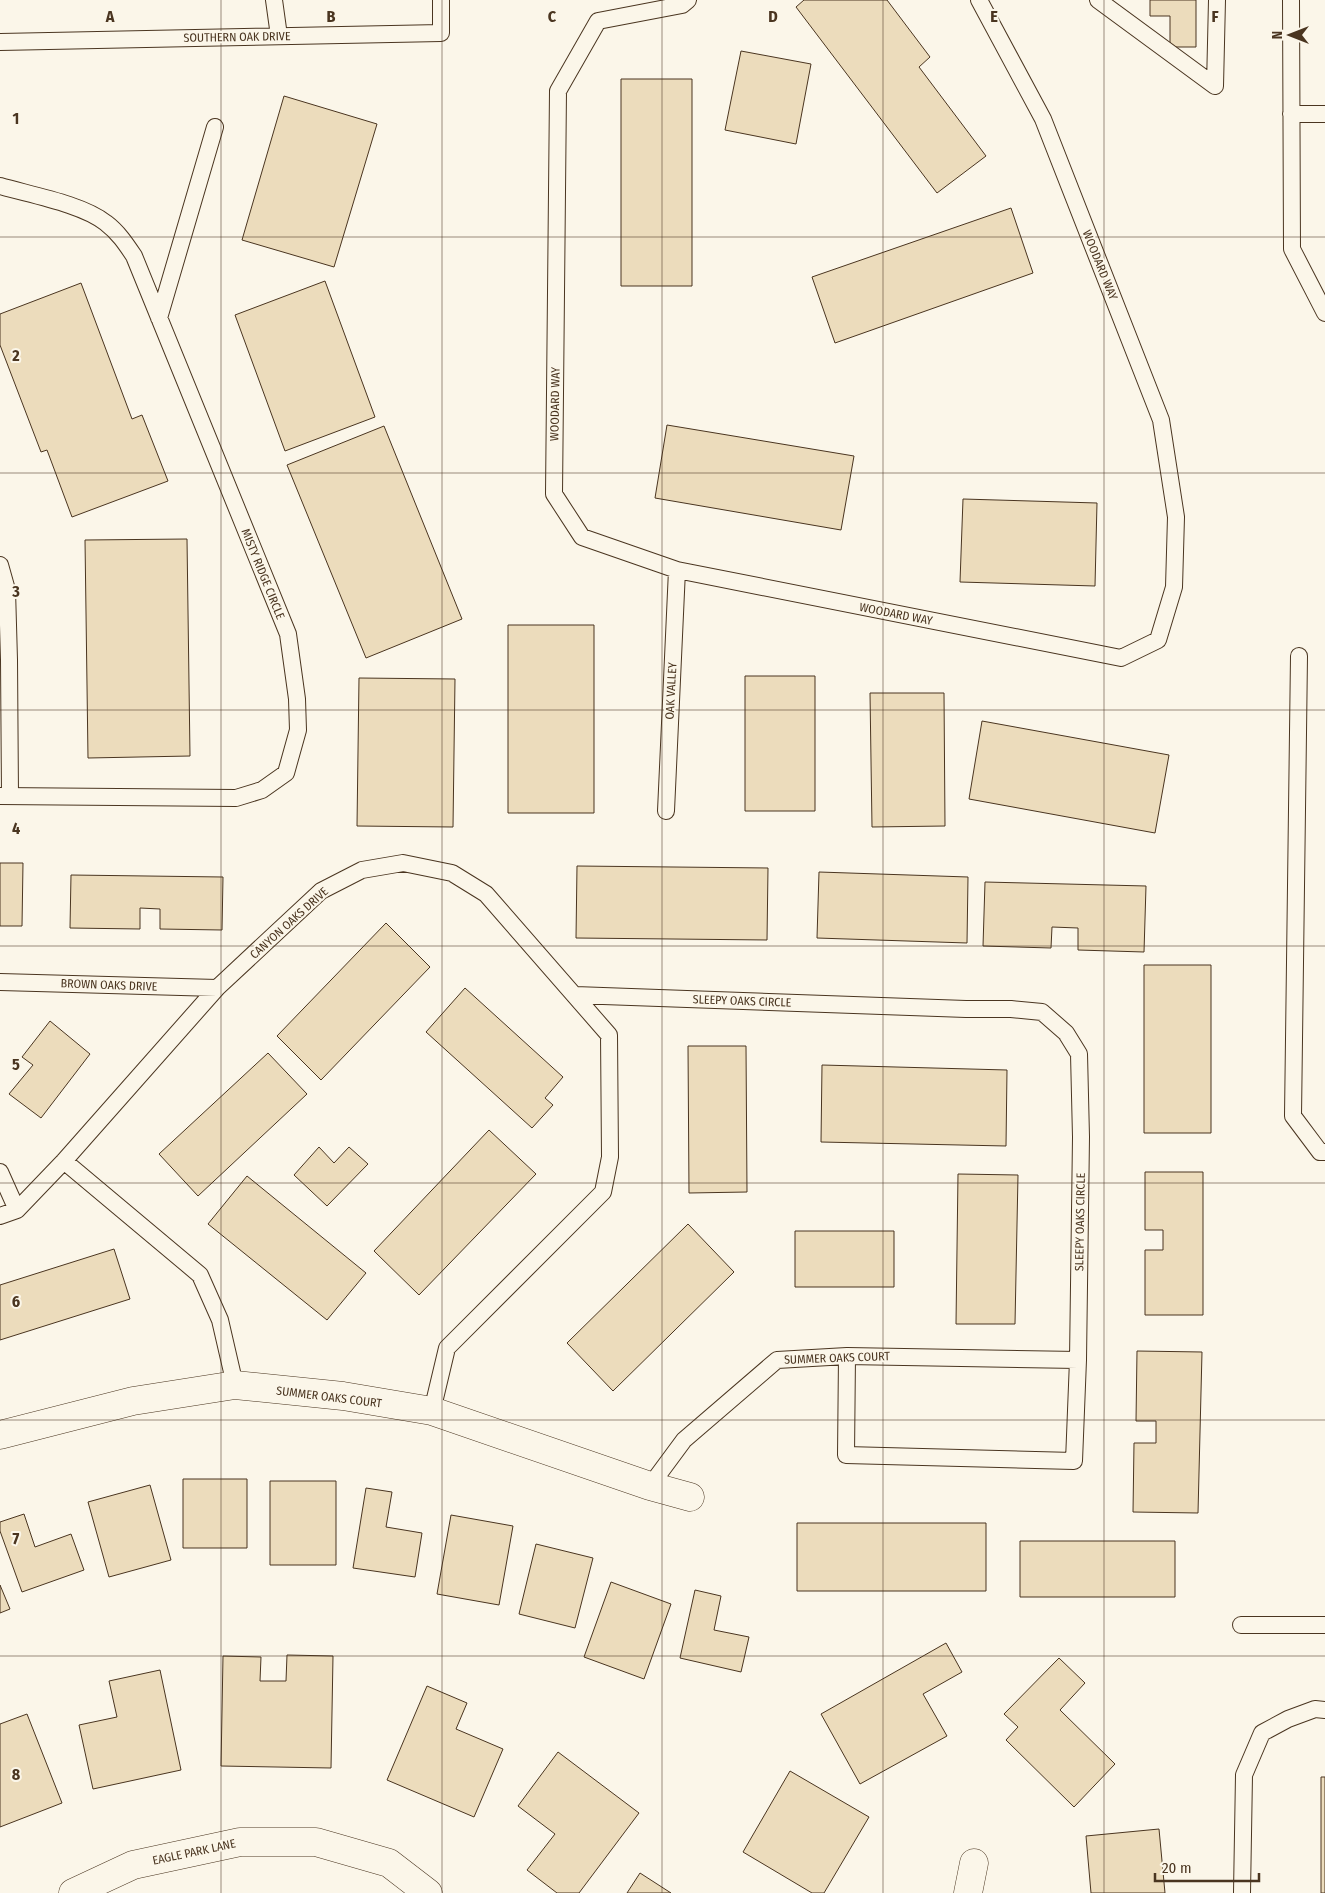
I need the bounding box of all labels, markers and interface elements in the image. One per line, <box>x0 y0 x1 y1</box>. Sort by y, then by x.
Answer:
text: A <box>105 7 115 26</box>
text: B <box>327 7 336 26</box>
text: C <box>548 7 557 26</box>
text: D <box>768 7 778 26</box>
text: E <box>990 7 998 26</box>
text: F <box>1211 7 1219 26</box>
north arrow <box>1265 10 1315 60</box>
street label: SOUTHERN OAK DRIVE <box>183 29 291 45</box>
text: N <box>1269 31 1286 39</box>
text: 1 <box>13 109 19 128</box>
street label: WOODARD WAY <box>1080 228 1120 302</box>
text: 2 <box>11 346 20 365</box>
street label: WOODARD WAY <box>547 367 563 441</box>
street label: MISTY RIDGE CIRCLE <box>238 527 288 622</box>
text: 3 <box>11 582 20 601</box>
street label: WOODARD WAY <box>858 600 934 628</box>
street label: OAK VALLEY <box>663 662 679 720</box>
text: 4 <box>12 819 20 838</box>
street label: CANYON OAKS DRIVE <box>247 884 331 962</box>
street label: BROWN OAKS DRIVE <box>60 976 158 994</box>
street label: SLEEPY OAKS CIRCLE <box>692 992 792 1010</box>
text: 5 <box>12 1055 20 1074</box>
street label: SLEEPY OAKS CIRCLE <box>1072 1172 1088 1271</box>
text: 6 <box>12 1292 20 1311</box>
street label: SUMMER OAKS COURT <box>784 1349 891 1367</box>
street label: SUMMER OAKS COURT <box>275 1384 383 1410</box>
text: 7 <box>13 1529 20 1548</box>
text: 8 <box>12 1765 21 1784</box>
street label: EAGLE PARK LANE <box>151 1836 237 1868</box>
scale bar <box>1155 1850 1259 1882</box>
text: 20 m <box>1162 1859 1192 1877</box>

